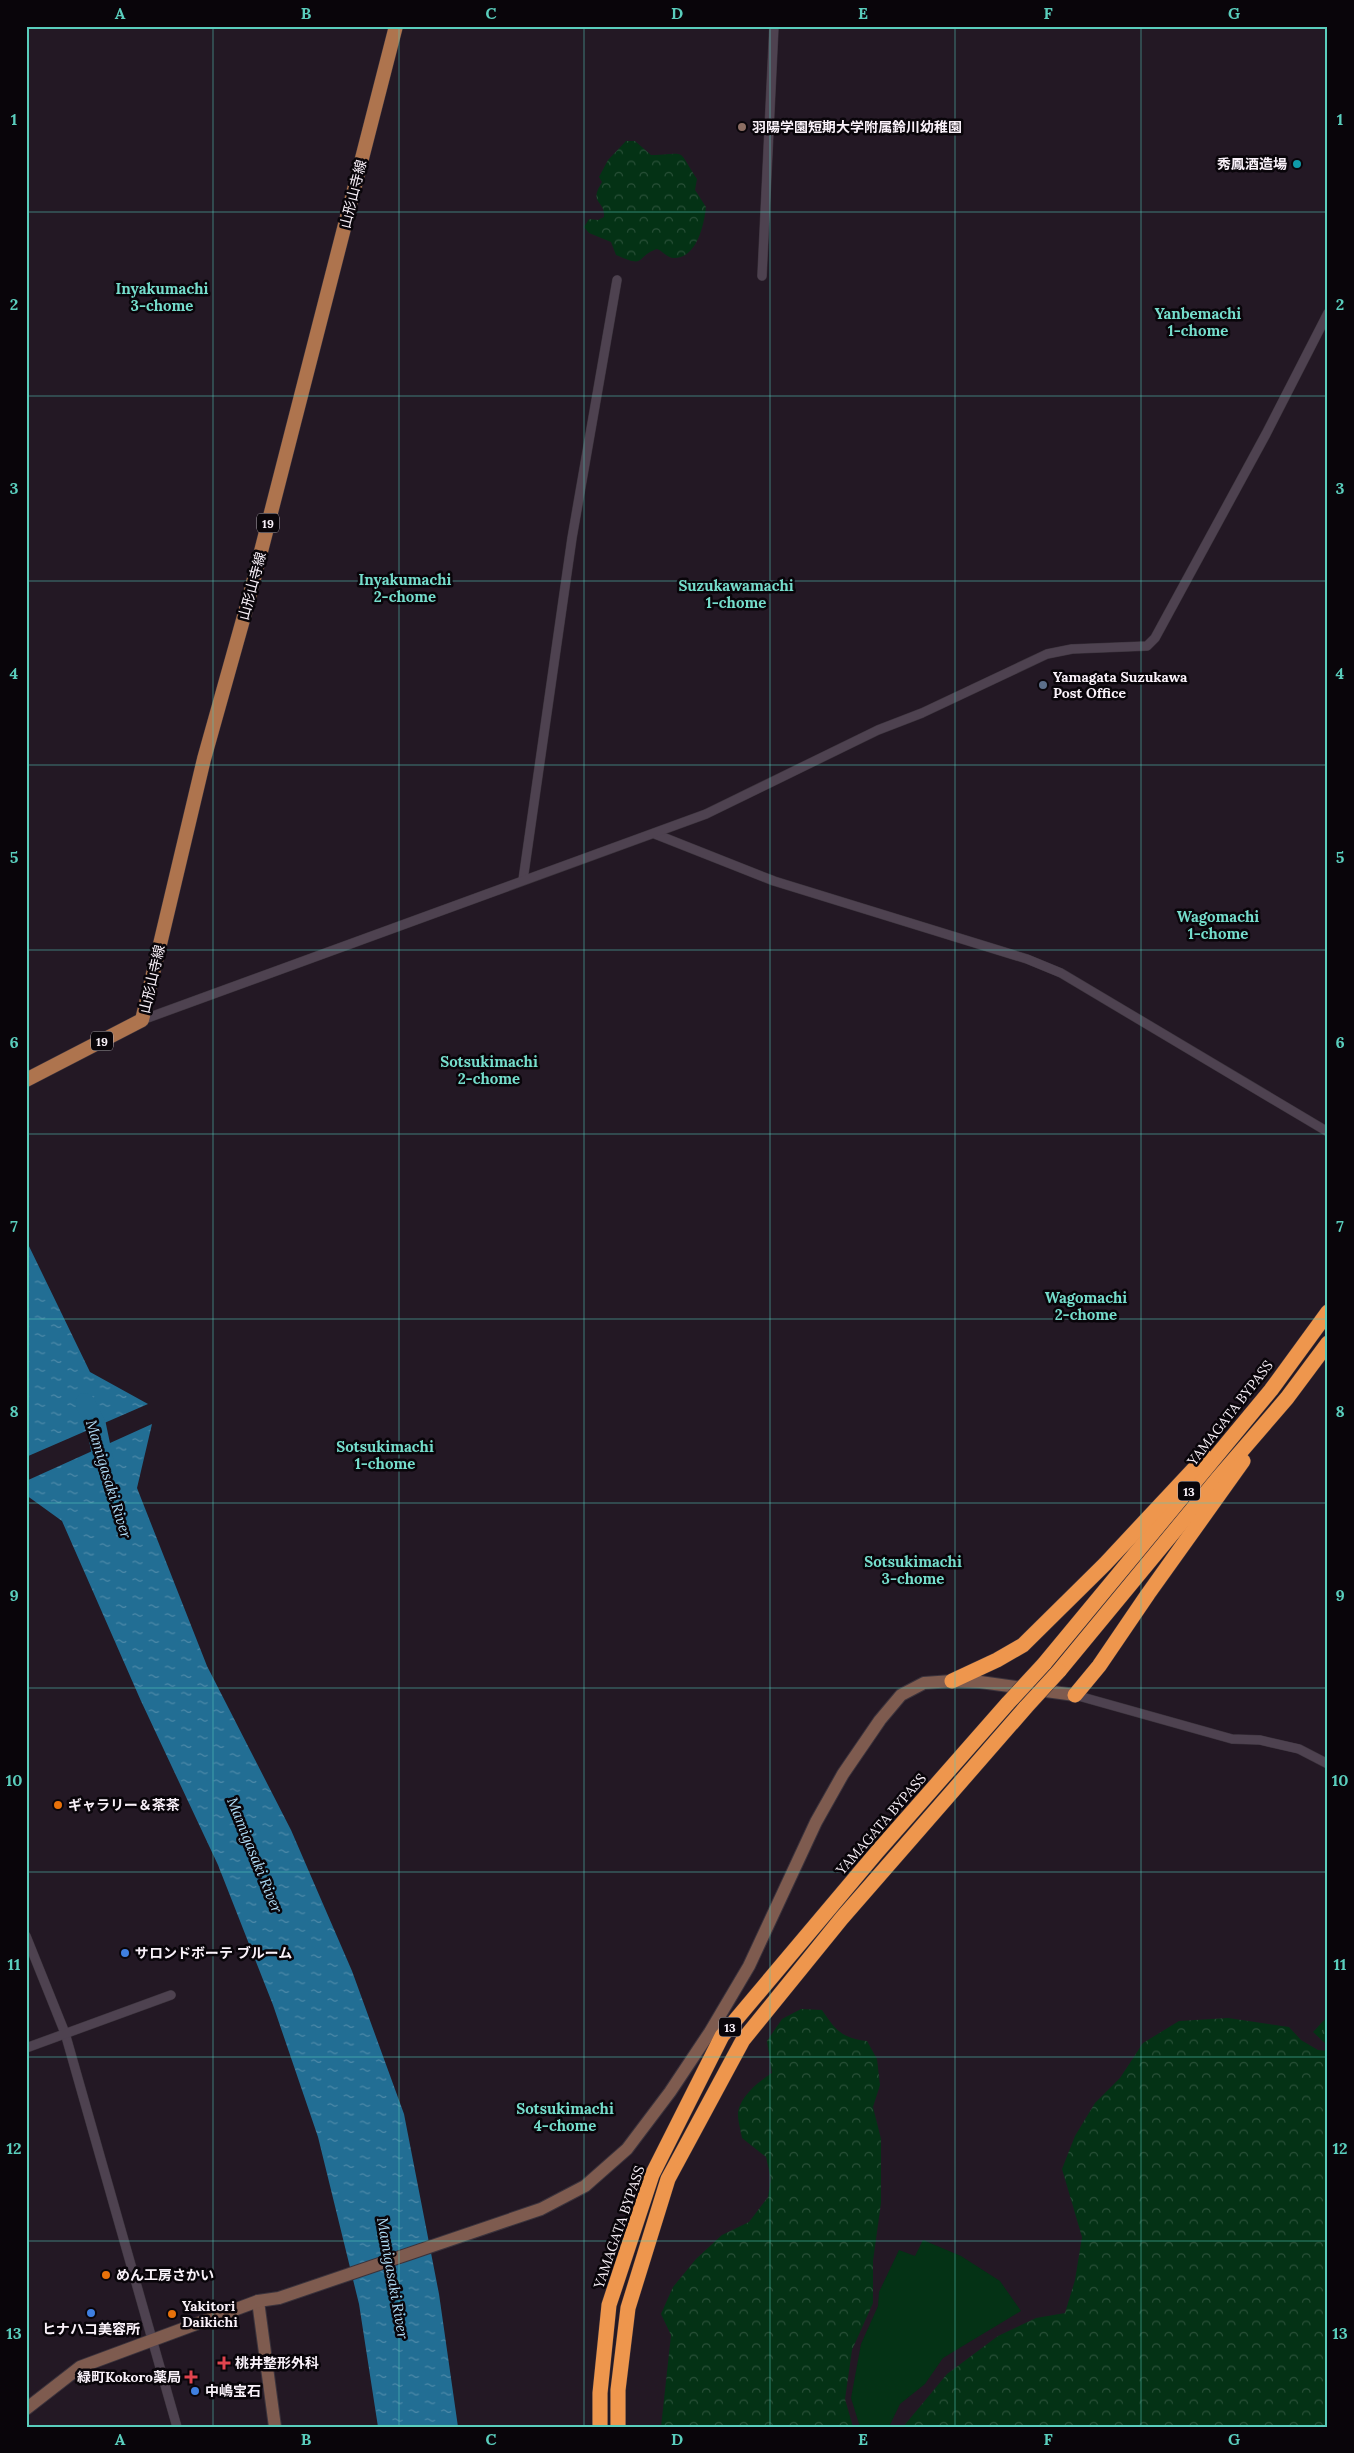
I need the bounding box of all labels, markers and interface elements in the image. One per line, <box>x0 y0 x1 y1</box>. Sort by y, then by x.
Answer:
text: A <box>115 3 126 23</box>
text: B <box>301 3 312 23</box>
text: C <box>485 3 497 23</box>
text: D <box>671 3 683 23</box>
text: E <box>858 3 868 23</box>
text: F <box>1043 3 1053 23</box>
text: G <box>1228 3 1240 23</box>
text: 1 <box>11 109 17 129</box>
text: 1 <box>1337 109 1343 129</box>
place label: 羽陽学園短期大学附属鈴川幼稚園 <box>752 118 962 136</box>
marker: 羽陽学園短期大学附属鈴川幼稚園 <box>736 121 748 133</box>
place label: 秀鳳酒造場 <box>1217 155 1287 173</box>
street label: 山形山寺線 <box>336 158 370 230</box>
marker: 秀鳳酒造場 <box>1291 158 1303 170</box>
district label: Inyakumachi 3-chome <box>116 279 209 315</box>
text: 2 <box>10 294 18 314</box>
text: 2 <box>1336 294 1344 314</box>
district label: Yanbemachi 1-chome <box>1155 304 1241 340</box>
text: 3 <box>10 478 19 498</box>
text: 3 <box>1336 478 1345 498</box>
road number: 19 <box>257 514 279 532</box>
street label: 山形山寺線 <box>234 550 270 622</box>
district label: Inyakumachi 2-chome <box>359 570 452 606</box>
district label: Suzukawamachi 1-chome <box>678 576 794 612</box>
text: 4 <box>10 663 19 683</box>
text: 4 <box>1336 663 1345 683</box>
place label: Yamagata Suzukawa Post Office <box>1053 668 1188 702</box>
marker: Yamagata Suzukawa Post Office <box>1037 679 1049 691</box>
text: 5 <box>10 847 19 867</box>
text: 5 <box>1336 847 1345 867</box>
district label: Wagomachi 1-chome <box>1177 907 1259 943</box>
street label: 山形山寺線 <box>135 943 169 1015</box>
text: 6 <box>9 1032 19 1052</box>
road number: 19 <box>91 1032 113 1050</box>
text: 6 <box>1335 1032 1345 1052</box>
district label: Sotsukimachi 2-chome <box>440 1052 538 1088</box>
text: 7 <box>10 1216 18 1236</box>
text: 7 <box>1336 1216 1344 1236</box>
district label: Wagomachi 2-chome <box>1045 1288 1127 1324</box>
street label: YAMAGATA BYPASS <box>1183 1357 1277 1470</box>
text: 8 <box>9 1401 19 1421</box>
text: 8 <box>1335 1401 1345 1421</box>
water label: Mamigasaki River <box>82 1417 136 1541</box>
district label: Sotsukimachi 1-chome <box>336 1437 434 1473</box>
road number: 13 <box>1178 1482 1200 1500</box>
district label: Sotsukimachi 3-chome <box>864 1552 962 1588</box>
text: 9 <box>9 1585 19 1605</box>
text: 9 <box>1335 1585 1345 1605</box>
street label: YAMAGATA BYPASS <box>831 1769 930 1879</box>
text: 10 <box>6 1770 22 1790</box>
text: 10 <box>1332 1770 1348 1790</box>
water label: Mamigasaki River <box>223 1794 287 1916</box>
place label: ギャラリー＆茶茶 <box>68 1796 180 1814</box>
marker: ギャラリー＆茶茶 <box>52 1799 64 1811</box>
place label: サロンドボーテ ブルーム <box>135 1944 292 1962</box>
marker: サロンドボーテ ブルーム <box>119 1947 131 1959</box>
text: 11 <box>8 1954 21 1974</box>
text: 11 <box>1334 1954 1347 1974</box>
road number: 13 <box>719 2018 741 2036</box>
district label: Sotsukimachi 4-chome <box>516 2099 614 2135</box>
text: 12 <box>6 2138 22 2158</box>
text: 12 <box>1332 2138 1348 2158</box>
street label: YAMAGATA BYPASS <box>589 2163 648 2292</box>
water label: Mamigasaki River <box>373 2216 413 2340</box>
place label: めん工房さかい <box>116 2266 214 2284</box>
marker: めん工房さかい <box>100 2269 112 2281</box>
place label: Yakitori Daikichi <box>182 2297 238 2331</box>
marker: ヒナハコ美容所 <box>85 2307 97 2319</box>
marker: Yakitori Daikichi <box>166 2308 178 2320</box>
place label: ヒナハコ美容所 <box>42 2320 140 2338</box>
text: 13 <box>6 2323 22 2343</box>
text: 13 <box>1332 2323 1348 2343</box>
place label: 桃井整形外科 <box>235 2354 319 2372</box>
marker: 桃井整形外科 <box>217 2356 231 2370</box>
place label: 緑町Kokoro薬局 <box>77 2368 181 2386</box>
marker: 緑町Kokoro薬局 <box>185 2371 197 2383</box>
place label: 中嶋宝石 <box>205 2382 261 2400</box>
marker: 中嶋宝石 <box>189 2385 201 2397</box>
text: A <box>115 2429 126 2449</box>
text: B <box>301 2429 312 2449</box>
text: C <box>485 2429 497 2449</box>
text: D <box>671 2429 683 2449</box>
text: E <box>858 2429 868 2449</box>
text: F <box>1043 2429 1053 2449</box>
text: G <box>1228 2429 1240 2449</box>

